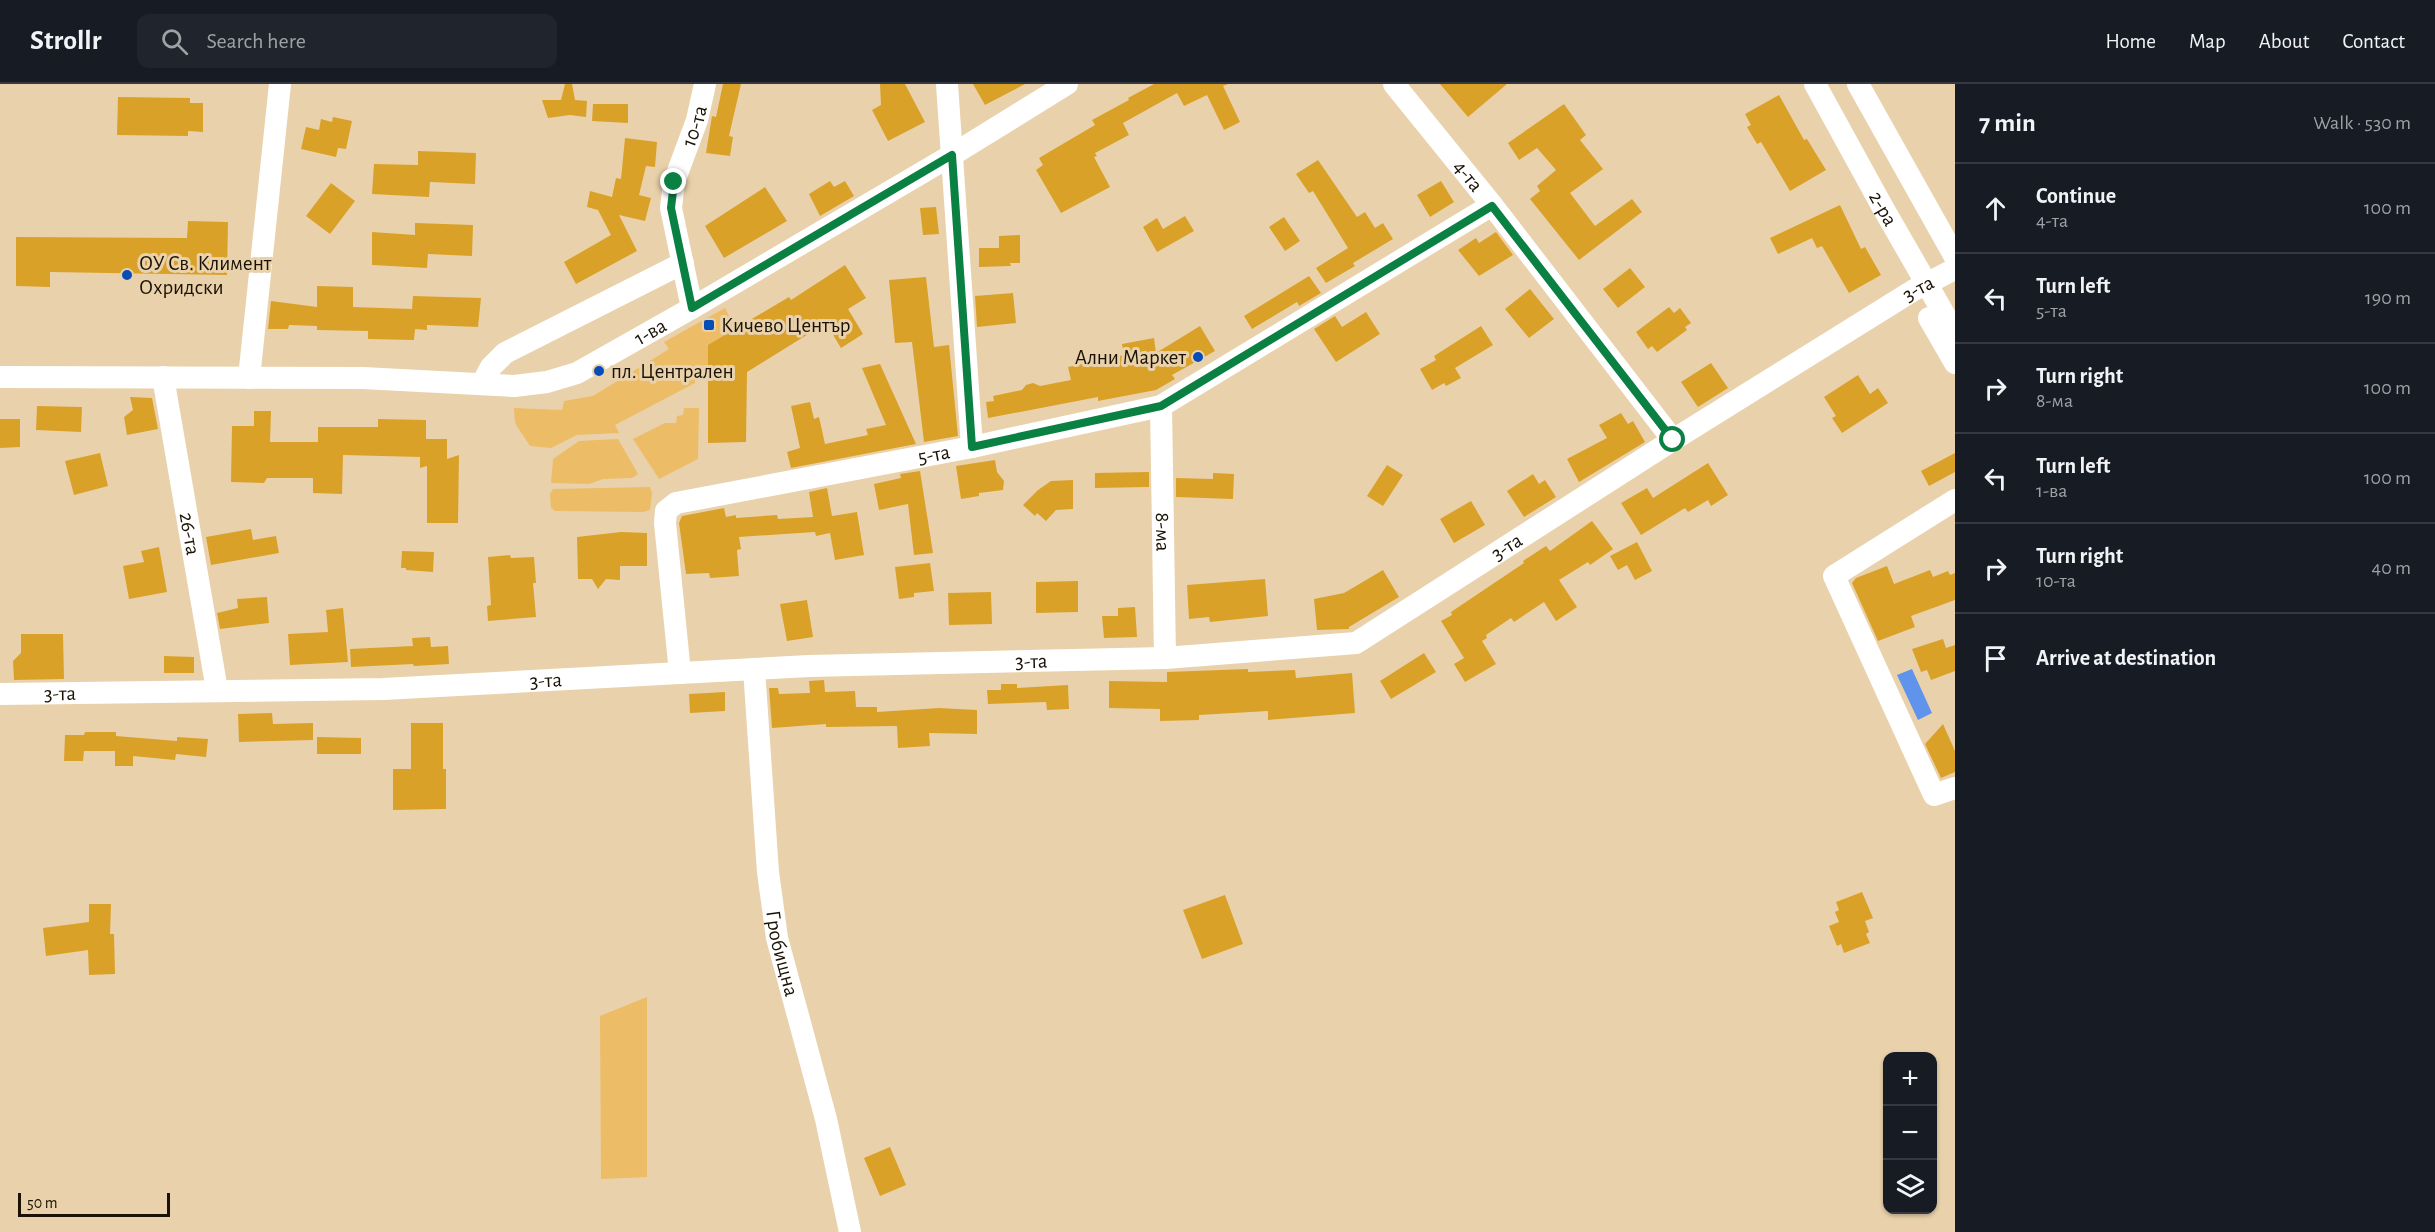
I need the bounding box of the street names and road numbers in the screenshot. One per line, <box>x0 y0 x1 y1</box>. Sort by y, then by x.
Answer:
street label: 10-та <box>678 103 711 150</box>
street label: 4-та <box>1449 156 1487 196</box>
street label: 2-ра <box>1865 188 1901 230</box>
street label: 3-та <box>1899 272 1938 306</box>
street label: 1-ва <box>631 315 670 349</box>
street label: 5-та <box>916 441 952 468</box>
street label: 26-та <box>176 511 204 557</box>
street label: 8-ма <box>1152 512 1173 552</box>
street label: 3-та <box>1487 529 1526 565</box>
street label: 3-та <box>1015 651 1048 672</box>
street label: 3-та <box>529 669 563 692</box>
street label: 3-та <box>44 683 77 704</box>
street label: Гробищна <box>762 909 802 999</box>

